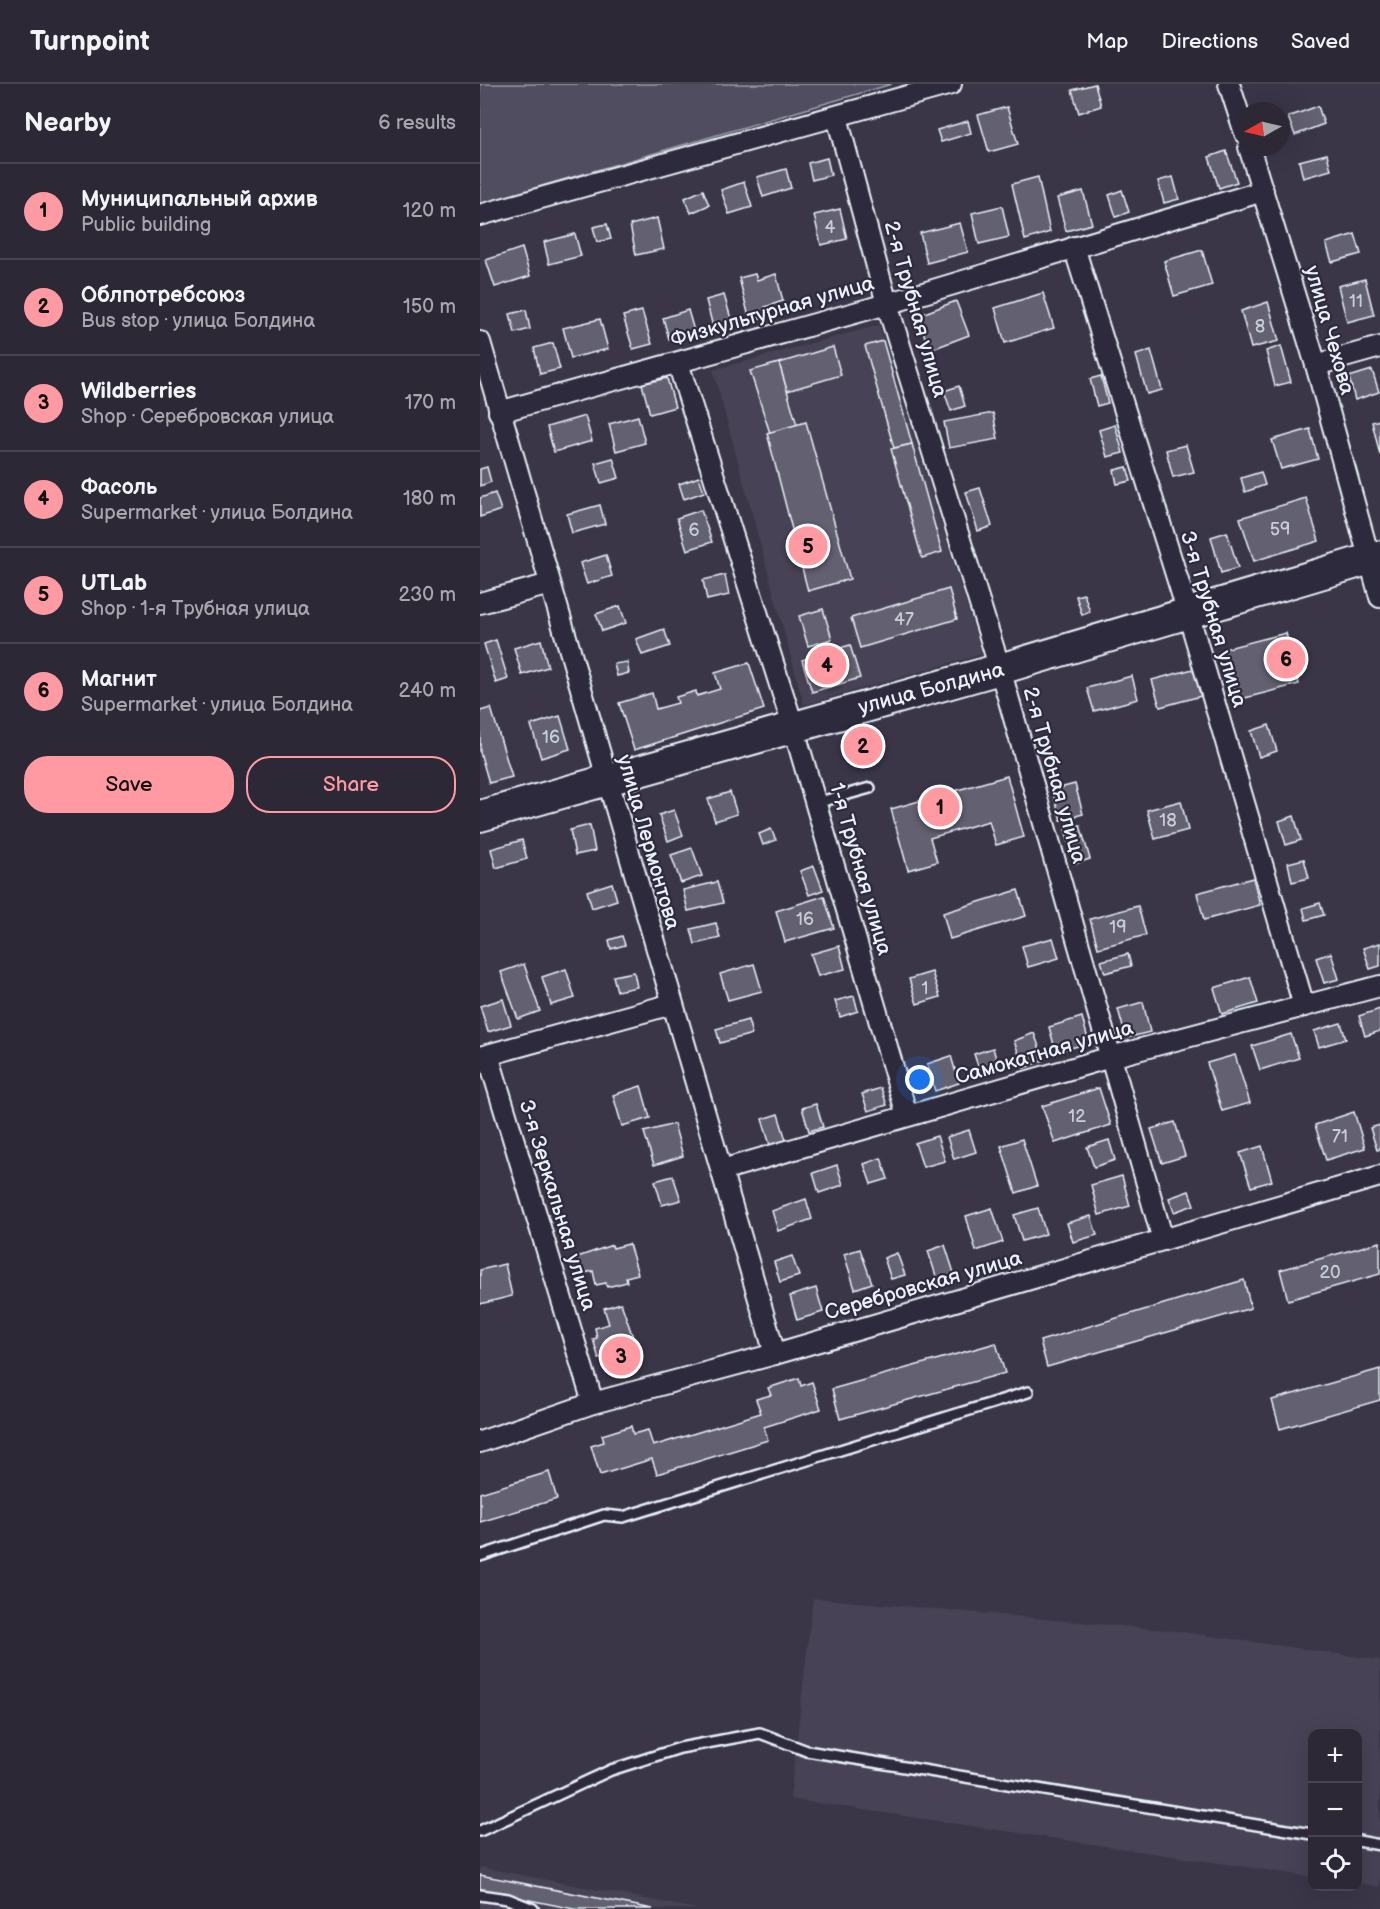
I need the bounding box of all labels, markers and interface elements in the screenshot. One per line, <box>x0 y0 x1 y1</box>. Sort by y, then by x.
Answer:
text: Turnpoint <box>30 25 150 58</box>
text: Map <box>1086 29 1129 54</box>
text: Directions <box>1162 29 1258 54</box>
text: Saved <box>1291 29 1350 54</box>
north arrow <box>1236 102 1290 156</box>
text: Nearby <box>24 108 111 139</box>
text: 6 results <box>378 111 456 135</box>
text: Муниципальный архив <box>81 186 318 213</box>
text: 1 <box>39 199 48 223</box>
text: 120 m <box>403 199 456 223</box>
text: Public building <box>81 213 211 237</box>
house number: 4 <box>825 217 836 238</box>
street label: 2-я Трубная улица <box>878 218 953 401</box>
street label: улица Чехова <box>1299 263 1360 398</box>
street label: Физкультурная улица <box>668 270 877 352</box>
text: Облпотребсоюз <box>81 282 245 309</box>
house number: 11 <box>1349 291 1363 312</box>
text: 2 <box>38 295 49 319</box>
text: 150 m <box>403 295 456 319</box>
text: Bus stop · улица Болдина <box>81 309 315 333</box>
house number: 8 <box>1255 316 1265 337</box>
text: Wildberries <box>81 378 196 405</box>
text: 3 <box>38 391 49 415</box>
text: 170 m <box>405 391 456 415</box>
text: Shop · Серебровская улица <box>81 405 334 429</box>
text: Фасоль <box>81 474 157 501</box>
text: 4 <box>38 487 49 511</box>
text: 180 m <box>403 487 456 511</box>
text: Supermarket · улица Болдина <box>81 501 353 525</box>
house number: 59 <box>1270 519 1290 540</box>
house number: 6 <box>689 520 700 541</box>
pin: 5 <box>788 524 828 568</box>
street label: 3-я Трубная улица <box>1175 528 1252 711</box>
text: UTLab <box>81 570 147 597</box>
text: 5 <box>38 583 49 607</box>
text: 230 m <box>399 583 456 607</box>
text: Shop · 1-я Трубная улица <box>81 597 310 621</box>
house number: 47 <box>894 609 914 630</box>
pin: 6 <box>1266 636 1306 682</box>
pin: 4 <box>808 642 846 688</box>
street label: улица Болдина <box>856 657 1007 720</box>
text: Магнит <box>81 666 157 693</box>
text: 6 <box>37 679 50 703</box>
text: 240 m <box>399 679 456 703</box>
street label: 2-я Трубная улица <box>1017 684 1092 867</box>
text: Supermarket · улица Болдина <box>81 693 353 717</box>
pin: 2 <box>844 724 883 768</box>
house number: 16 <box>542 727 560 748</box>
street label: улица Лермонтова <box>612 752 686 933</box>
button: Save <box>24 756 234 813</box>
button: Share <box>246 756 456 813</box>
street label: 1-я Трубная улица <box>824 780 897 959</box>
pin: 1 <box>920 784 960 830</box>
house number: 18 <box>1159 810 1177 831</box>
house number: 16 <box>796 909 814 930</box>
house number: 19 <box>1109 917 1127 938</box>
house number: 1 <box>922 978 928 999</box>
street label: Самокатная улица <box>952 1015 1137 1090</box>
your location <box>905 1065 934 1094</box>
street label: 3-я Зеркальная улица <box>514 1097 602 1314</box>
house number: 12 <box>1068 1106 1086 1127</box>
house number: 71 <box>1332 1126 1348 1147</box>
street label: Серебровская улица <box>822 1245 1025 1326</box>
house number: 20 <box>1319 1262 1341 1283</box>
pin: 3 <box>602 1334 640 1378</box>
map controls <box>1308 1729 1362 1891</box>
button: + <box>1308 1729 1362 1783</box>
button: − <box>1308 1783 1362 1837</box>
button: locate <box>1308 1837 1362 1891</box>

